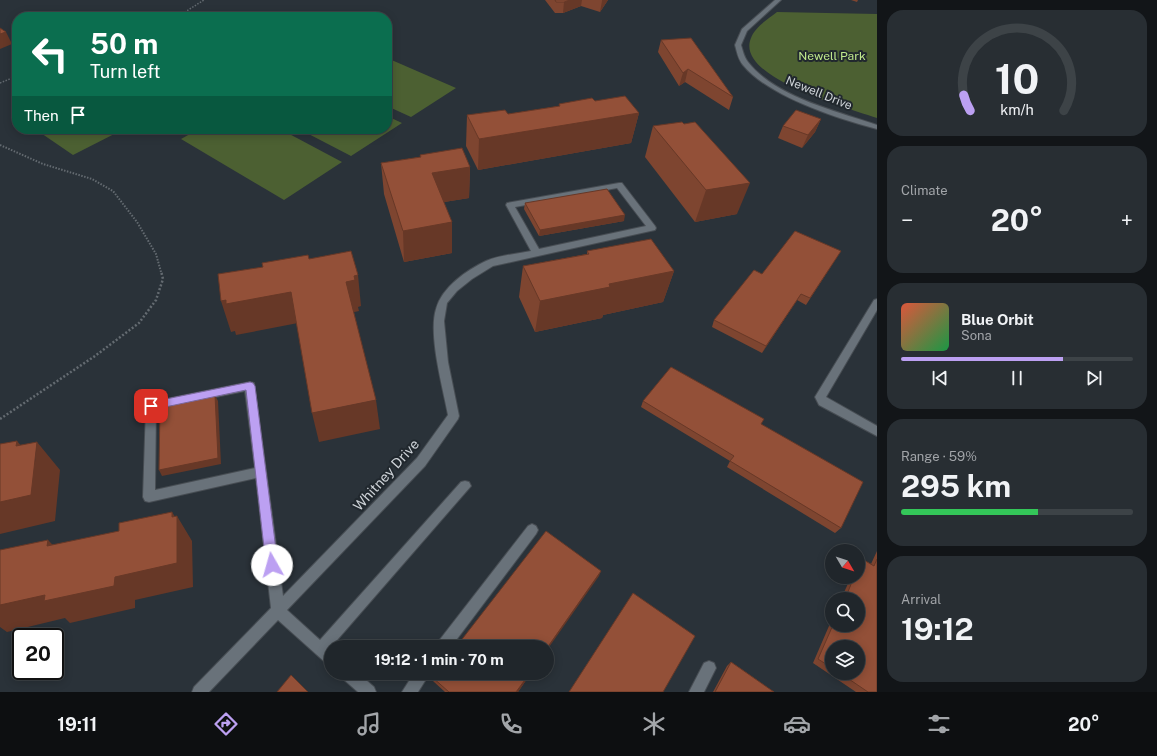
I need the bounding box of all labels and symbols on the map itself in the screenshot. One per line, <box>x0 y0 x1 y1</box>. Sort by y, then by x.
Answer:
park label: Newell Park <box>798 49 866 63</box>
street label: Newell Drive <box>784 73 854 113</box>
pin <box>134 389 168 423</box>
street label: Whitney Drive <box>350 436 422 514</box>
position arrow <box>251 544 293 586</box>
north arrow <box>825 544 865 584</box>
speed limit sign: 20 <box>12 628 64 680</box>

